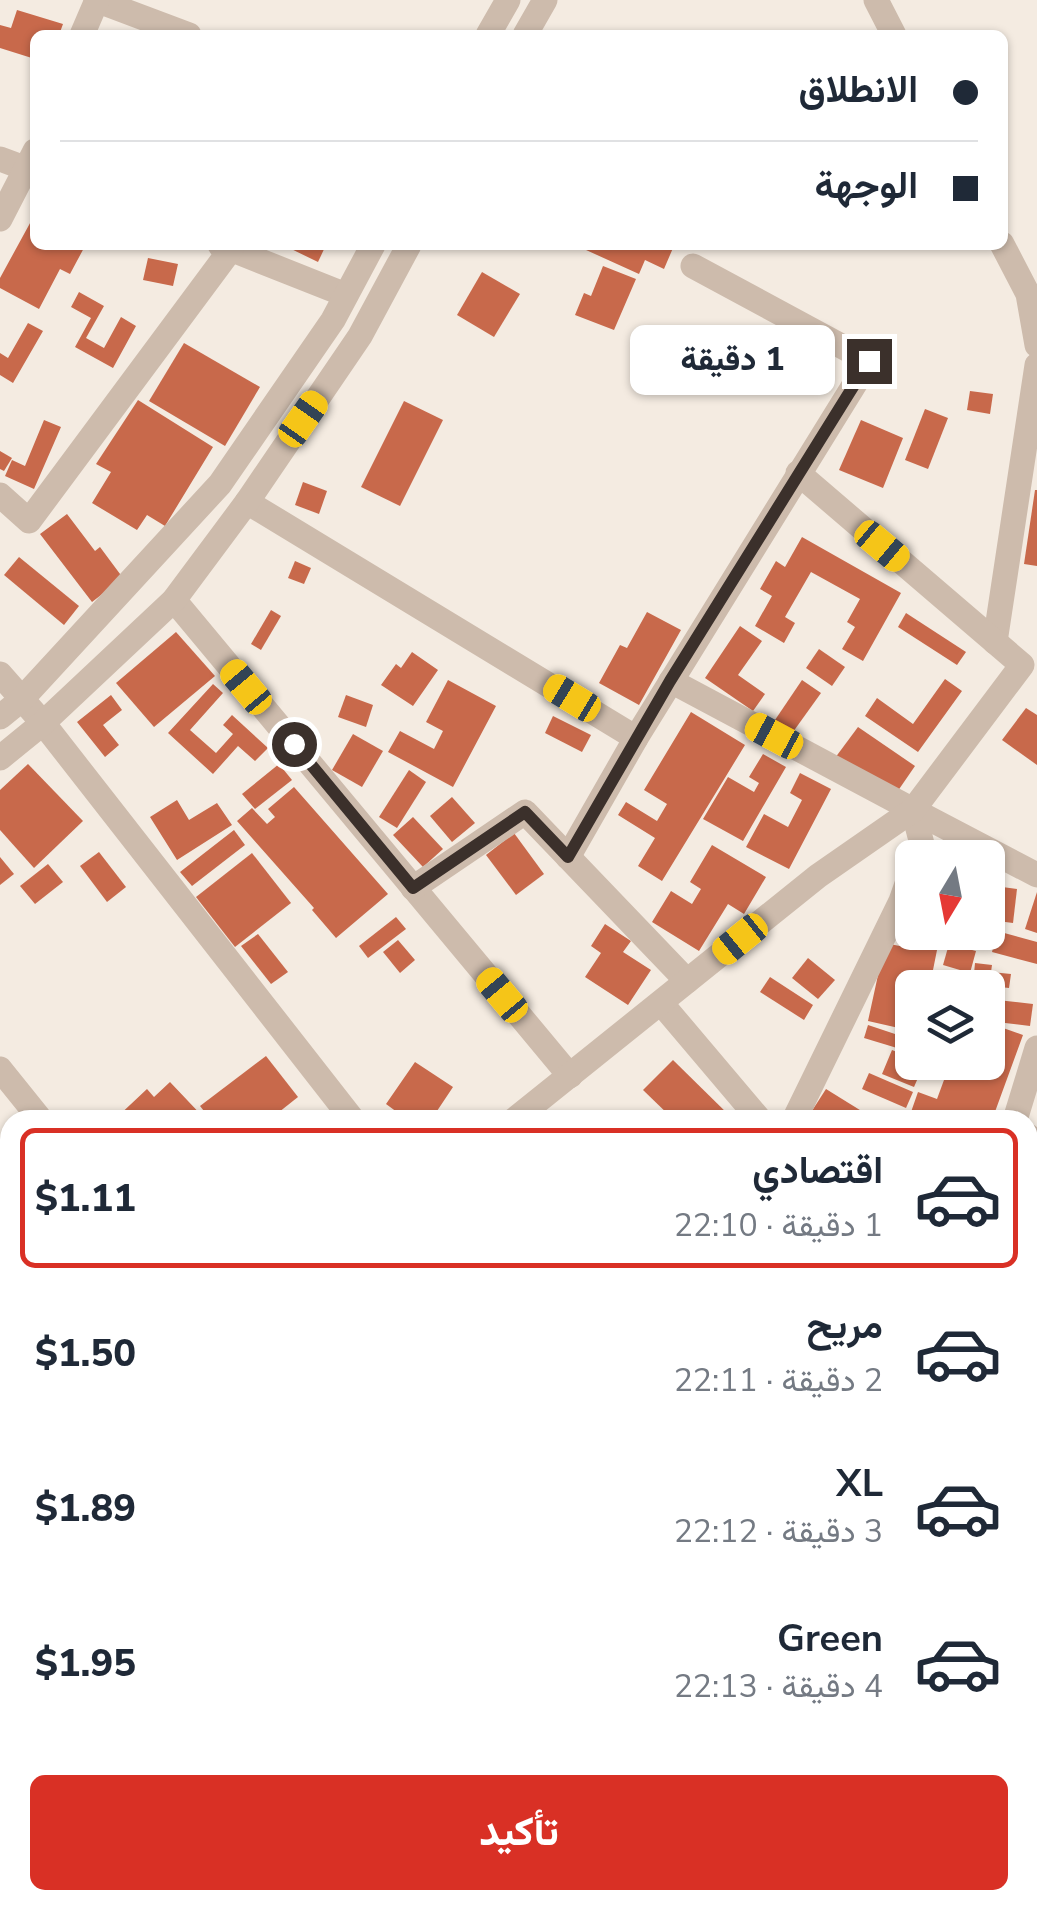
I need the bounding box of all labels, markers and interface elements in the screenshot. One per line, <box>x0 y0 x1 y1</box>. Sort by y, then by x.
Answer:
text: الانطلاق <box>799 64 918 115</box>
text: الوجهة <box>815 160 918 211</box>
callout: 1 دقيقة <box>629 326 834 396</box>
text: 1 دقيقة <box>681 338 784 381</box>
route end <box>847 339 892 384</box>
car <box>274 386 332 452</box>
car <box>849 515 915 577</box>
car <box>215 654 277 720</box>
car <box>539 670 605 726</box>
car <box>740 709 808 763</box>
route start <box>272 722 317 767</box>
north arrow <box>895 840 1005 950</box>
map controls <box>895 840 1005 1080</box>
car <box>707 908 773 970</box>
car <box>471 962 533 1028</box>
button: layers <box>895 970 1005 1080</box>
text: اقتصادي <box>752 1145 883 1196</box>
icon: car <box>913 1153 1003 1243</box>
text: $1.11 <box>35 1173 136 1224</box>
text: 1 دقيقة · 22:10 <box>674 1204 883 1247</box>
text: مريح <box>807 1300 883 1351</box>
icon: car <box>913 1308 1003 1398</box>
text: $1.50 <box>35 1328 136 1379</box>
text: 2 دقيقة · 22:11 <box>674 1359 883 1402</box>
text: XL <box>836 1458 883 1509</box>
icon: car <box>913 1463 1003 1553</box>
text: $1.89 <box>35 1483 136 1534</box>
text: 3 دقيقة · 22:12 <box>674 1510 883 1553</box>
text: Green <box>777 1613 883 1664</box>
icon: car <box>913 1618 1003 1708</box>
text: $1.95 <box>35 1638 136 1689</box>
text: 4 دقيقة · 22:13 <box>674 1665 883 1708</box>
button: تأكيد <box>30 1775 1008 1890</box>

